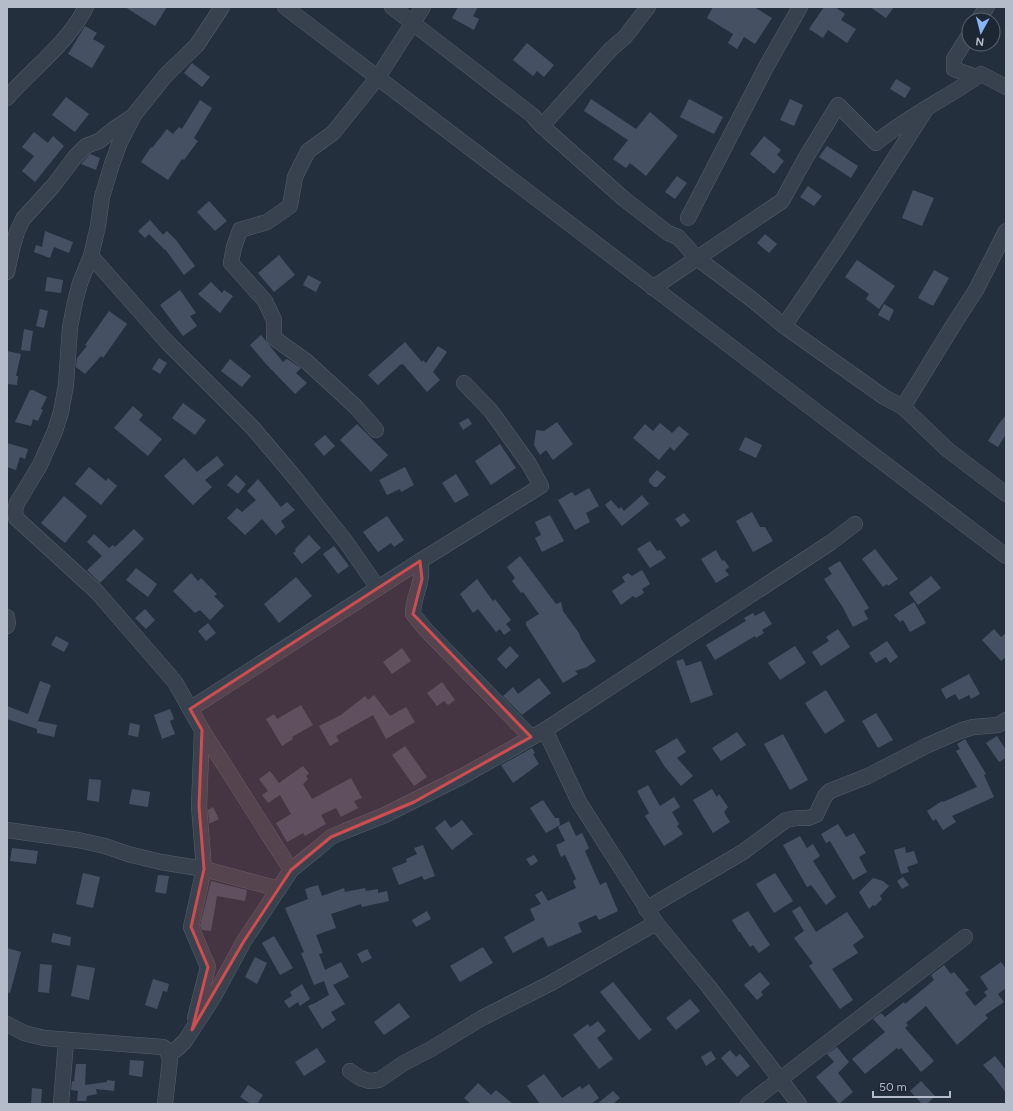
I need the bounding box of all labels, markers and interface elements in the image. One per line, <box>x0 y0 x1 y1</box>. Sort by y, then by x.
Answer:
north arrow <box>961 12 1001 52</box>
text: N <box>975 34 985 48</box>
scale bar <box>873 1073 950 1099</box>
text: 50 m <box>879 1080 907 1094</box>

